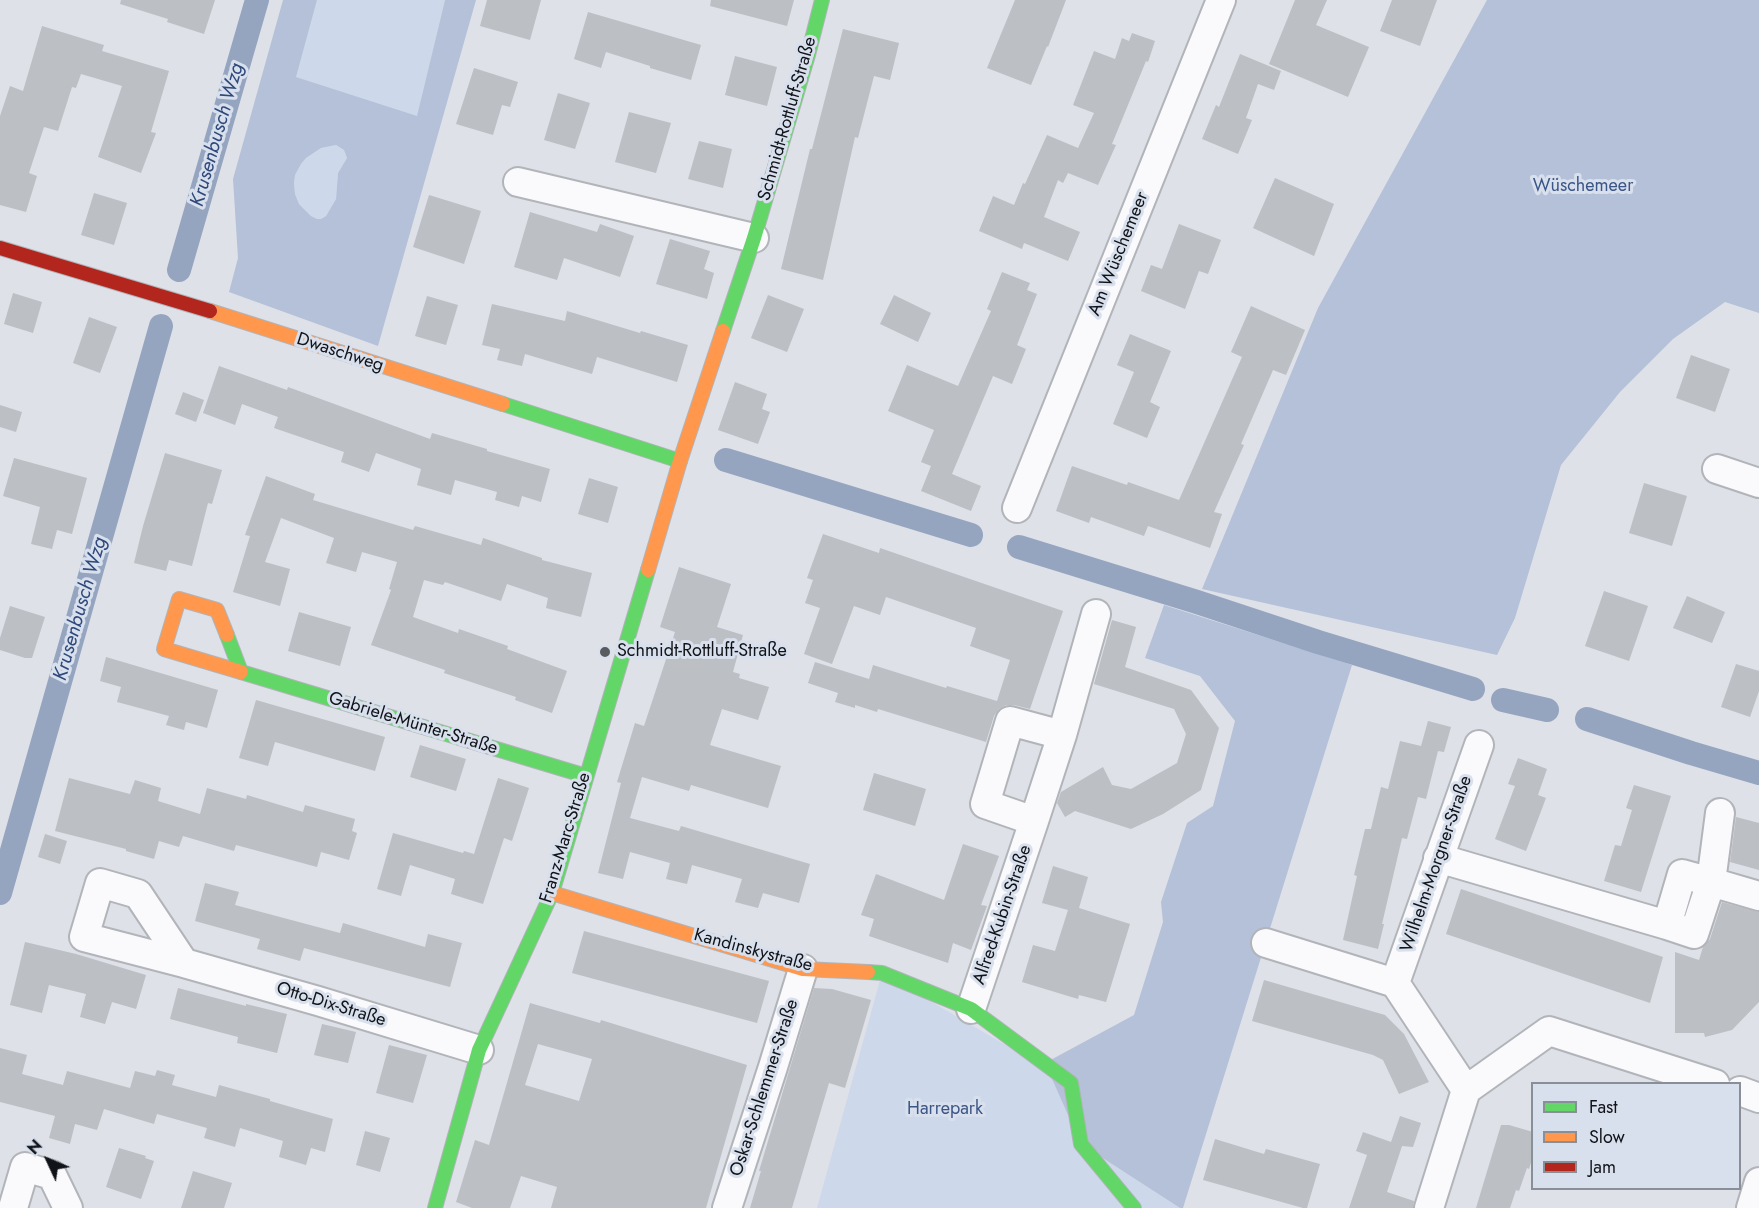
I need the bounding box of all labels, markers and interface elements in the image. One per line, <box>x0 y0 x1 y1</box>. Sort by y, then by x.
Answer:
street label: Schmidt-Rottluff-Straße <box>754 34 822 204</box>
water label: Krusenbusch Wzg <box>186 60 250 210</box>
park label: Wüschemeer <box>1533 176 1633 198</box>
street label: Am Wüschemeer <box>1084 189 1154 319</box>
street label: Dwaschweg <box>294 329 386 377</box>
water label: Krusenbusch Wzg <box>49 534 113 684</box>
place label: Schmidt-Rottluff-Straße <box>617 641 787 663</box>
marker: Schmidt-Rottluff-Straße <box>598 645 612 659</box>
street label: Gabriele-Münter-Straße <box>326 688 500 760</box>
street label: Franz-Marc-Straße <box>536 770 596 906</box>
street label: Wilhelm-Morgner-Straße <box>1397 773 1477 955</box>
street label: Alfred-Kubin-Straße <box>969 842 1037 988</box>
street label: Kandinskystraße <box>691 925 815 977</box>
street label: Otto-Dix-Straße <box>274 978 388 1032</box>
street label: Oskar-Schlemmer-Straße <box>726 997 804 1179</box>
legend <box>1531 1082 1741 1190</box>
text: Fast <box>1589 1094 1618 1120</box>
park label: Harrepark <box>907 1099 983 1121</box>
text: Slow <box>1589 1124 1625 1150</box>
north arrow <box>18 1130 78 1190</box>
text: N <box>22 1135 47 1160</box>
text: Jam <box>1589 1154 1616 1180</box>

